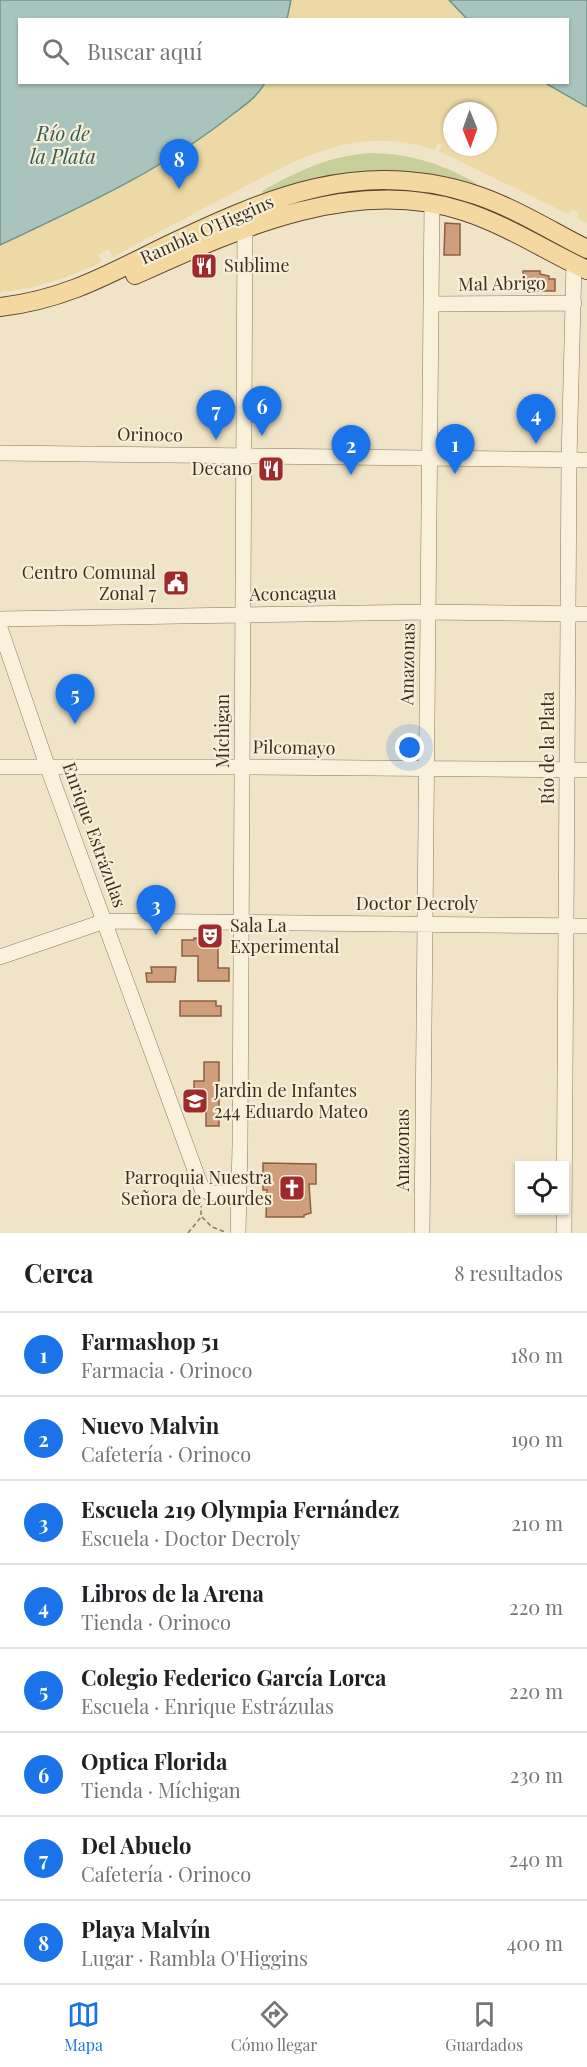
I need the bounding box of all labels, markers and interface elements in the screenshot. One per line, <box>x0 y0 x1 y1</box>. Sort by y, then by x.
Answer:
search box <box>18 18 569 84</box>
icon: search <box>39 35 72 68</box>
text: Buscar aquí <box>87 36 202 66</box>
north arrow <box>443 102 497 156</box>
water label: Río de la Plata <box>30 119 96 169</box>
pin: 8 <box>160 140 198 189</box>
street label: Rambla O'Higgins <box>136 189 277 269</box>
restaurant icon: Sublime <box>189 251 219 281</box>
place label: Sublime <box>224 253 290 277</box>
street label: Mal Abrigo <box>458 270 546 296</box>
pin: 6 <box>242 386 282 436</box>
pin: 7 <box>196 390 236 440</box>
pin: 4 <box>516 394 556 444</box>
street label: Orinoco <box>117 421 183 447</box>
pin: 1 <box>436 424 474 474</box>
pin: 2 <box>332 426 370 475</box>
restaurant icon: Decano <box>256 454 286 484</box>
place label: Decano <box>192 456 252 480</box>
place label: Centro Comunal Zonal 7 <box>22 560 157 605</box>
public building icon: Centro Comunal Zonal 7 <box>161 568 191 598</box>
street label: Aconcagua <box>248 580 337 606</box>
street label: Amazonas <box>394 623 420 706</box>
pin: 5 <box>56 674 94 724</box>
street label: Río de la Plata <box>535 691 559 805</box>
street label: Míchigan <box>210 693 234 768</box>
your location <box>395 733 424 762</box>
street label: Pilcomayo <box>252 734 336 760</box>
street label: Enrique Estrázulas <box>58 759 132 911</box>
pin: 3 <box>136 886 176 935</box>
street label: Doctor Decroly <box>356 891 478 915</box>
place label: Sala La Experimental <box>230 913 339 958</box>
theatre icon: Sala La Experimental <box>195 921 225 951</box>
place label: Jardin de Infantes 244 Eduardo Mateo <box>213 1078 368 1123</box>
school or university icon: Jardin de Infantes 244 Eduardo Mateo <box>180 1086 210 1116</box>
street label: Amazonas <box>390 1109 414 1192</box>
map controls <box>515 1161 569 1215</box>
button: locate <box>515 1161 569 1215</box>
place label: Parroquia Nuestra Señora de Lourdes <box>121 1165 272 1210</box>
church icon: Parroquia Nuestra Señora de Lourdes <box>277 1173 307 1203</box>
text: Cerca <box>24 1255 93 1290</box>
text: 8 resultados <box>454 1259 563 1286</box>
text: Farmashop 51 <box>81 1326 219 1356</box>
text: 1 <box>40 1341 47 1368</box>
text: 180 m <box>510 1341 563 1368</box>
text: Farmacia · Orinoco <box>81 1356 252 1383</box>
text: Nuevo Malvin <box>81 1410 219 1440</box>
text: 2 <box>38 1425 49 1452</box>
text: 190 m <box>511 1425 563 1452</box>
text: Cafetería · Orinoco <box>81 1440 251 1467</box>
text: Escuela 219 Olympia Fernández <box>81 1494 399 1524</box>
text: 3 <box>39 1509 48 1536</box>
text: 210 m <box>511 1509 563 1536</box>
text: Escuela · Doctor Decroly <box>81 1524 300 1551</box>
text: Libros de la Arena <box>81 1578 264 1608</box>
text: 4 <box>38 1593 49 1620</box>
text: 220 m <box>509 1593 563 1620</box>
text: Tienda · Orinoco <box>81 1608 231 1635</box>
text: Colegio Federico García Lorca <box>81 1662 386 1692</box>
text: 5 <box>39 1677 48 1704</box>
text: 220 m <box>509 1677 563 1704</box>
text: Escuela · Enrique Estrázulas <box>81 1692 334 1719</box>
text: Optica Florida <box>81 1746 227 1776</box>
text: 6 <box>38 1761 49 1788</box>
text: 230 m <box>510 1761 563 1788</box>
text: Tienda · Míchigan <box>81 1776 241 1803</box>
text: Del Abuelo <box>81 1830 191 1860</box>
text: 7 <box>39 1845 48 1872</box>
text: 240 m <box>509 1845 563 1872</box>
text: Cafetería · Orinoco <box>81 1860 251 1887</box>
text: Playa Malvín <box>81 1914 211 1944</box>
text: 8 <box>38 1929 49 1956</box>
text: 400 m <box>506 1929 563 1956</box>
text: Lugar · Rambla O'Higgins <box>81 1944 308 1971</box>
tab: Mapa <box>64 1998 103 2055</box>
tab: Cómo llegar <box>231 1998 318 2055</box>
tab: Guardados <box>445 1998 523 2055</box>

